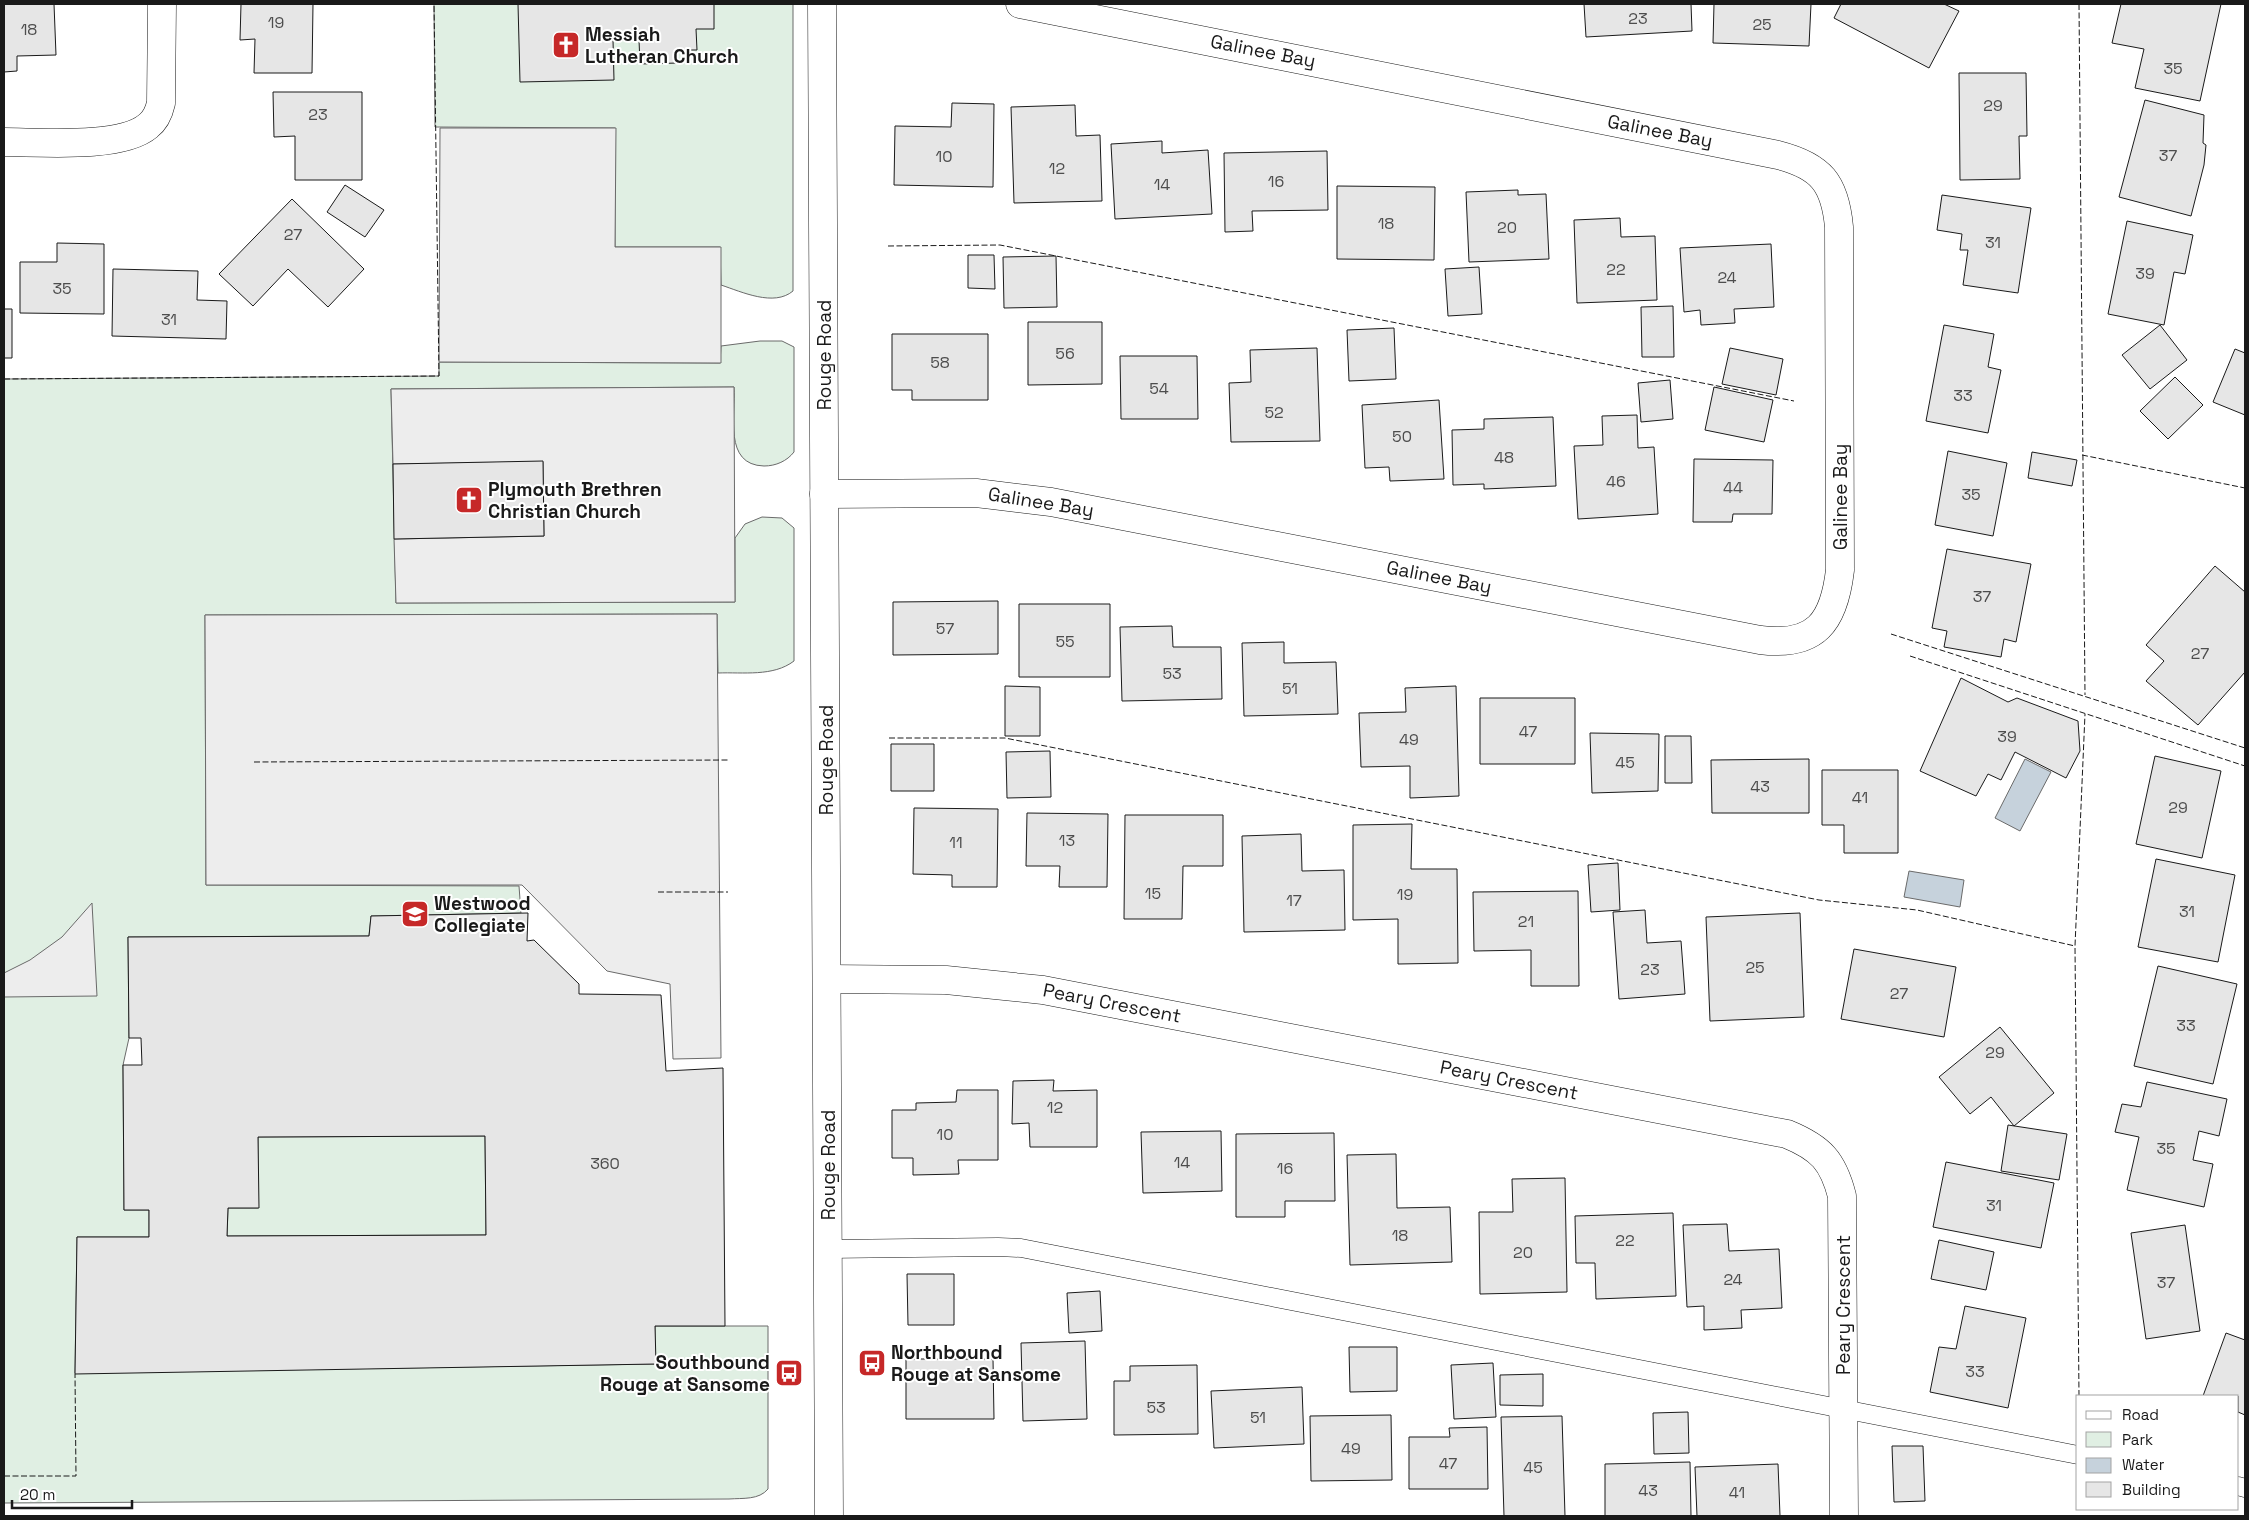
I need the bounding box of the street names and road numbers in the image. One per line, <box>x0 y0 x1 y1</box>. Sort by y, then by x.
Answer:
street label: Galinee Bay <box>1208 29 1318 73</box>
street label: Galinee Bay <box>1605 109 1715 153</box>
street label: Rouge Road <box>812 300 837 410</box>
street label: Galinee Bay <box>1828 444 1853 550</box>
street label: Galinee Bay <box>986 481 1096 523</box>
street label: Galinee Bay <box>1384 555 1494 599</box>
street label: Rouge Road <box>814 705 839 815</box>
street label: Peary Crescent <box>1041 977 1183 1029</box>
street label: Peary Crescent <box>1438 1054 1580 1106</box>
street label: Rouge Road <box>816 1110 841 1220</box>
street label: Peary Crescent <box>1831 1235 1856 1375</box>

